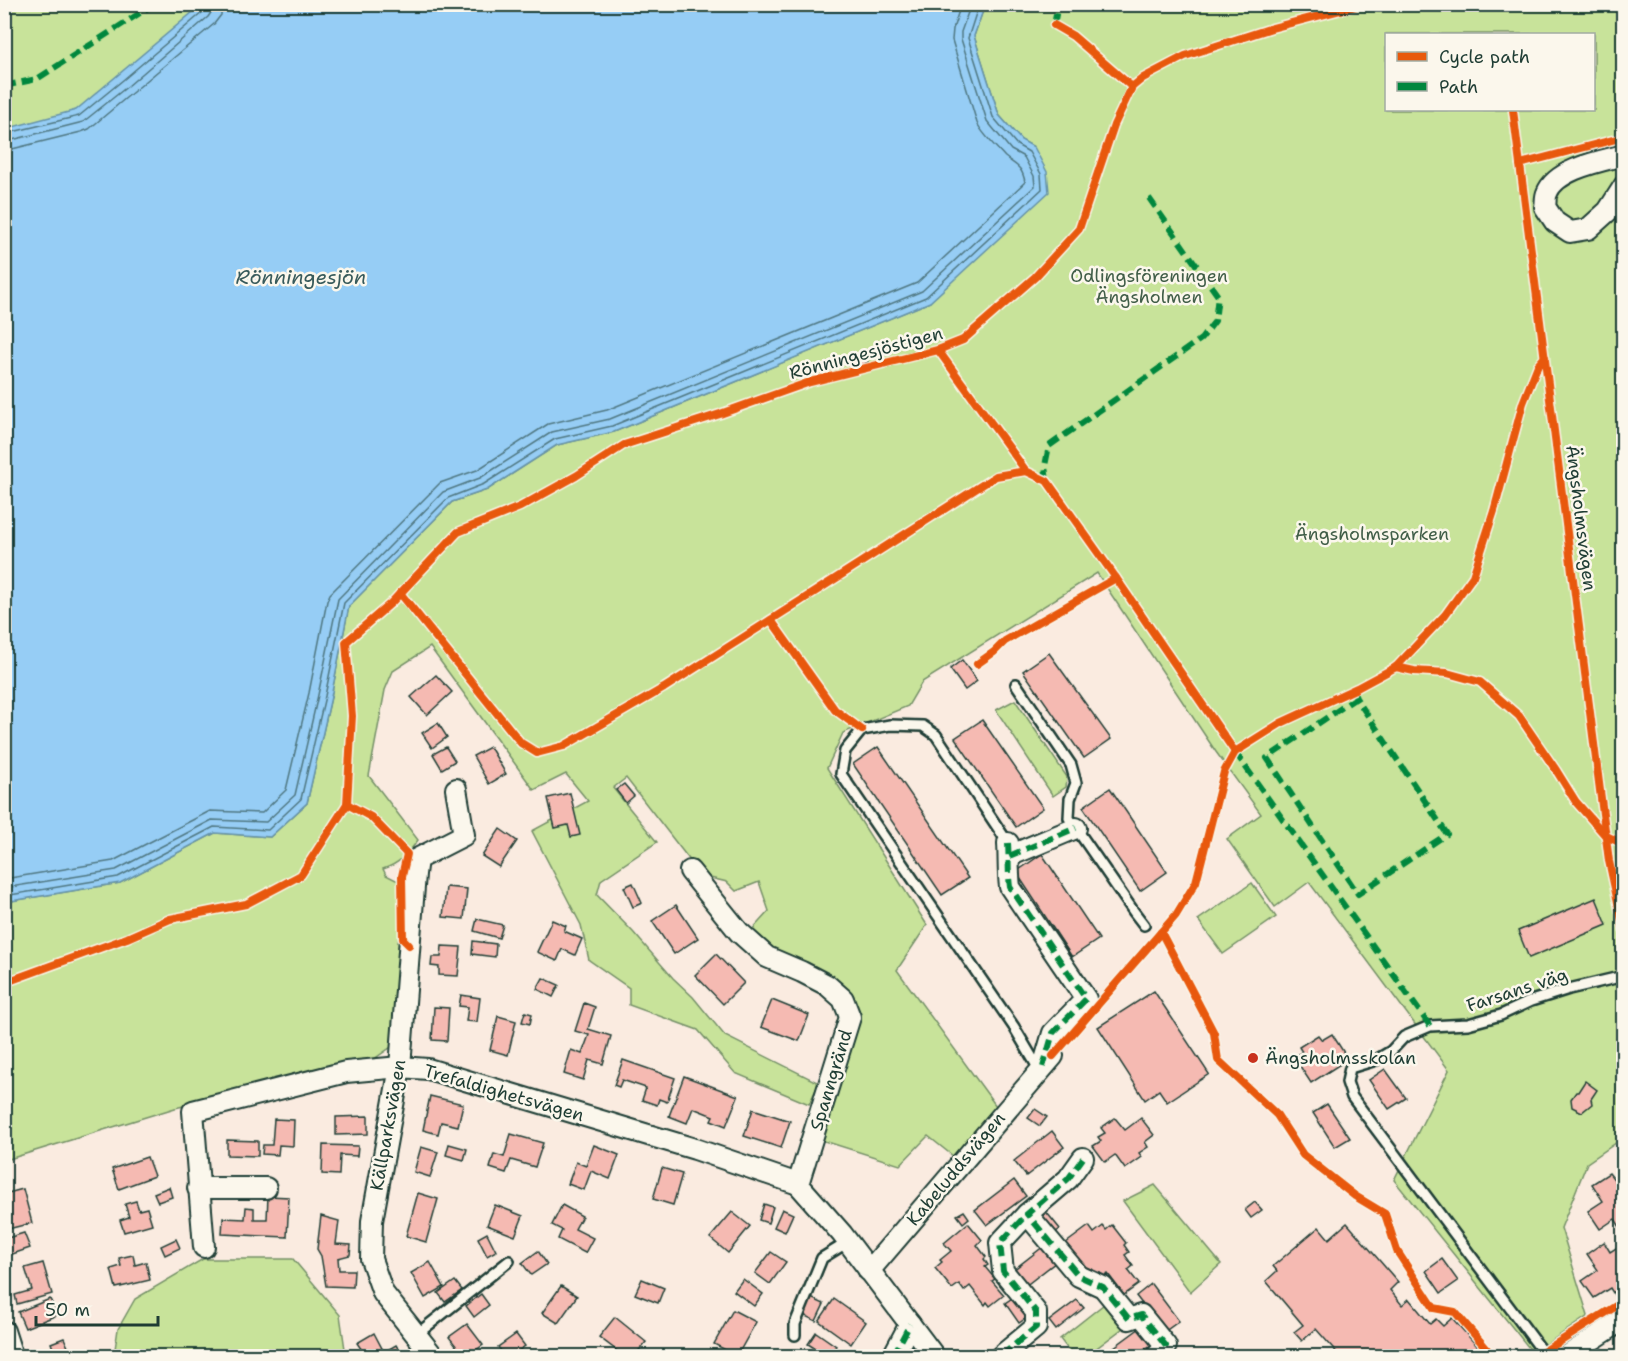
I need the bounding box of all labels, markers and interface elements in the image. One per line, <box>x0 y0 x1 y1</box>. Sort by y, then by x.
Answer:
legend <box>1385 33 1595 111</box>
text: Cycle path <box>1439 45 1530 69</box>
text: Path <box>1439 75 1478 99</box>
water label: Rönningesjön <box>236 264 366 290</box>
park label: Odlingsföreningen Ängsholmen <box>1070 264 1228 309</box>
street label: Rönningesjöstigen <box>787 321 945 385</box>
street label: Ängsholmsvägen <box>1560 444 1602 592</box>
park label: Ängsholmsparken <box>1295 522 1449 546</box>
street label: Farsans väg <box>1463 962 1571 1018</box>
street label: Spanngränd <box>804 1027 858 1133</box>
place label: Ängsholmsskolan <box>1265 1046 1416 1070</box>
marker: Ängsholmsskolan <box>1246 1051 1260 1065</box>
street label: Källparksvägen <box>365 1057 411 1193</box>
street label: Trefaldighetsvägen <box>421 1059 587 1127</box>
street label: Kabeluddsvägen <box>901 1107 1011 1231</box>
scale bar <box>36 1289 158 1327</box>
text: 50 m <box>45 1298 90 1322</box>

